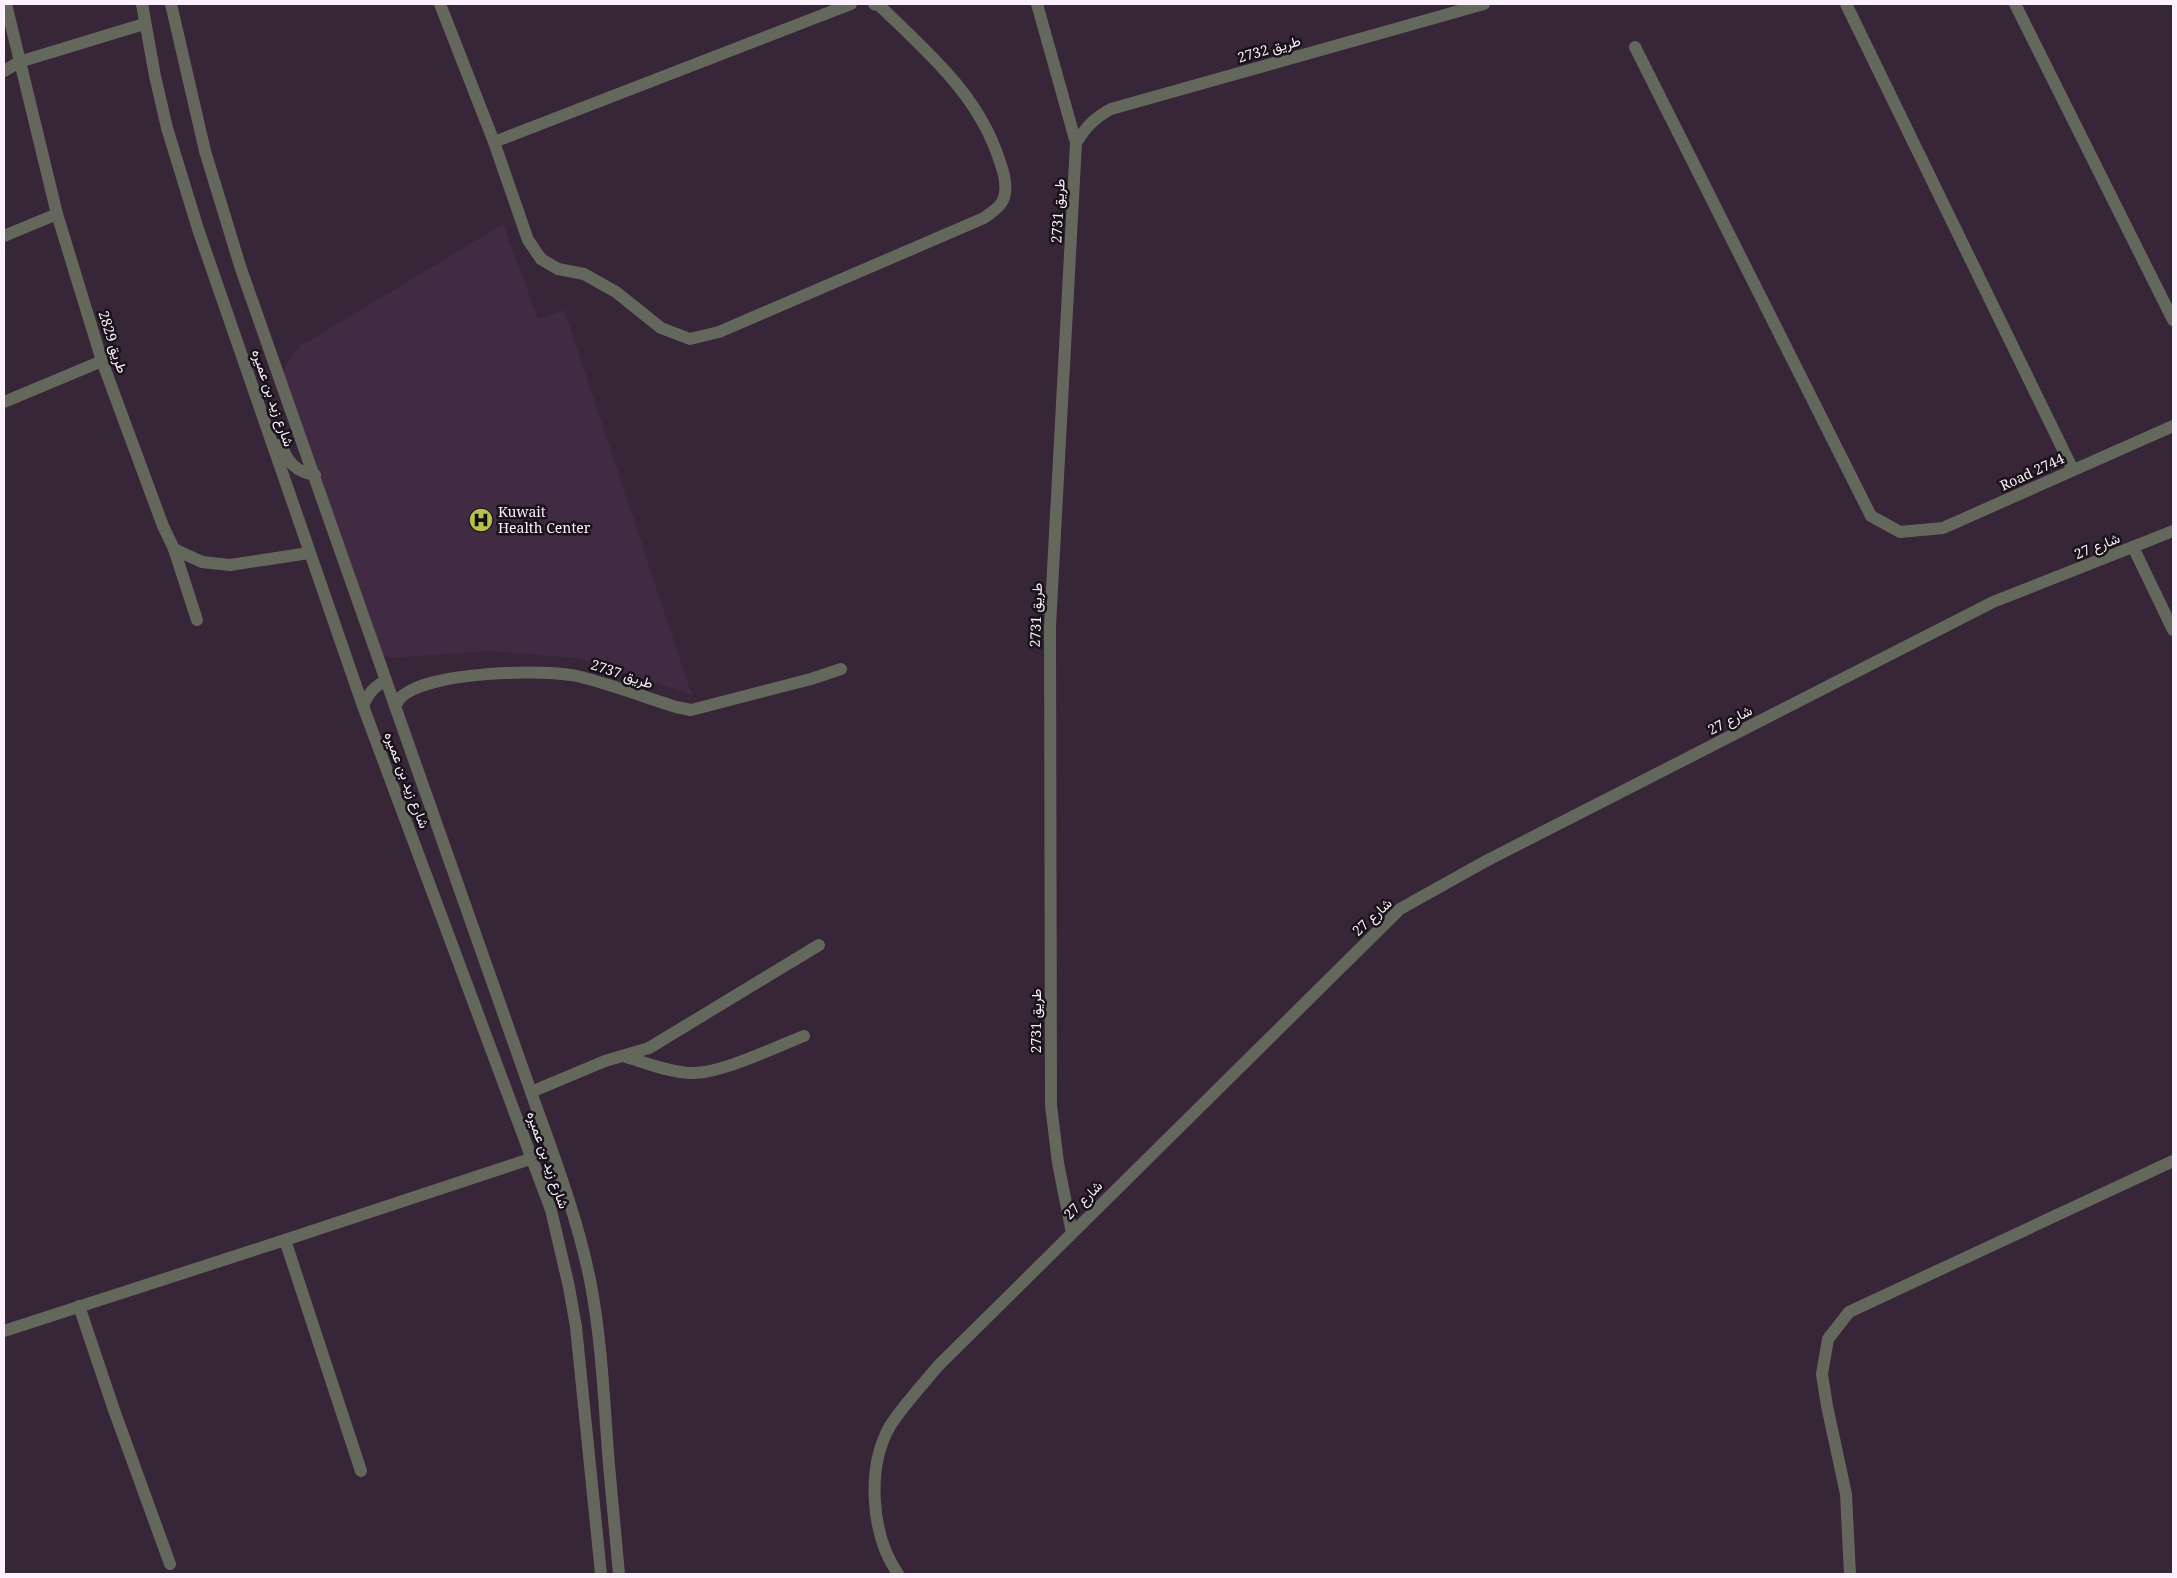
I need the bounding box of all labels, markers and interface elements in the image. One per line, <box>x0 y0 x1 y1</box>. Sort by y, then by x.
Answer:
street label: طريق 2732 <box>1235 30 1303 67</box>
street label: طريق 2731 <box>1046 178 1069 244</box>
street label: طريق 2829 <box>94 308 132 376</box>
street label: شارع زيد بن عميره <box>246 347 299 450</box>
street label: Road 2744 <box>1997 448 2067 495</box>
place label: Kuwait Health Center <box>498 502 591 537</box>
hospital icon: Kuwait Health Center <box>468 507 494 533</box>
street label: شارع 27 <box>2071 528 2123 565</box>
street label: طريق 2731 <box>1025 582 1046 648</box>
street label: طريق 2737 <box>588 655 656 693</box>
street label: شارع 27 <box>1704 700 1756 741</box>
street label: شارع زيد بن عميره <box>379 729 435 831</box>
street label: شارع 27 <box>1348 893 1397 941</box>
street label: طريق 2731 <box>1026 989 1045 1053</box>
street label: شارع زيد بن عميره <box>521 1109 574 1212</box>
street label: شارع 27 <box>1059 1176 1108 1225</box>

